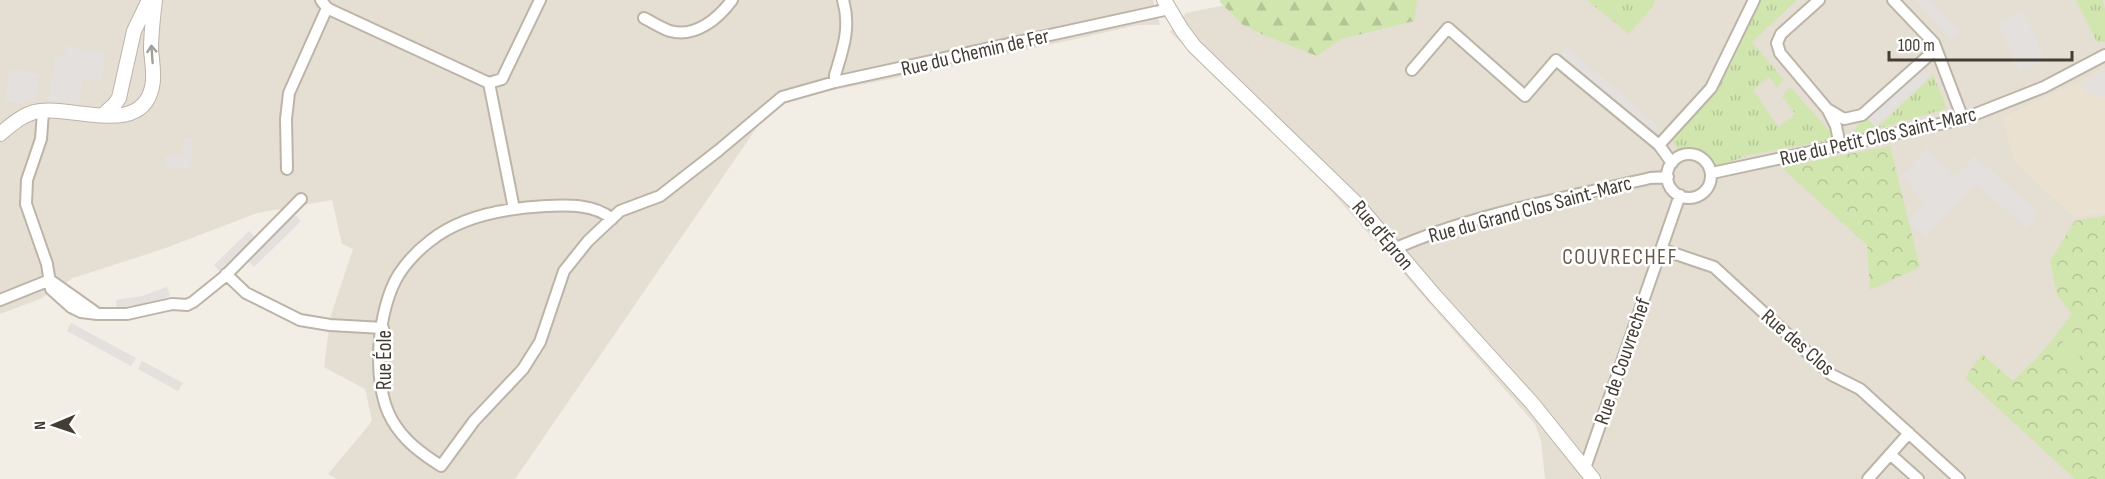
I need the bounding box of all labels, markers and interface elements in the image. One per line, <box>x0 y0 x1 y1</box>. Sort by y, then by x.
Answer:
street label: Rue du Chemin de Fer <box>899 23 1052 82</box>
scale bar <box>1889 24 2072 62</box>
text: 100 m <box>1898 35 1935 56</box>
one-way arrow <box>146 45 157 64</box>
street label: Rue du Petit Clos Saint-Marc <box>1777 102 1979 171</box>
street label: Rue du Grand Clos Saint-Marc <box>1426 170 1634 249</box>
street label: Rue d'Épron <box>1346 195 1419 275</box>
district label: COUVRECHEF <box>1562 244 1678 271</box>
street label: Rue de Couvrechef <box>1589 294 1656 428</box>
street label: Rue des Clos <box>1756 304 1839 381</box>
street label: Rue Éole <box>372 330 397 390</box>
north arrow <box>24 395 84 455</box>
text: N <box>31 421 50 430</box>

